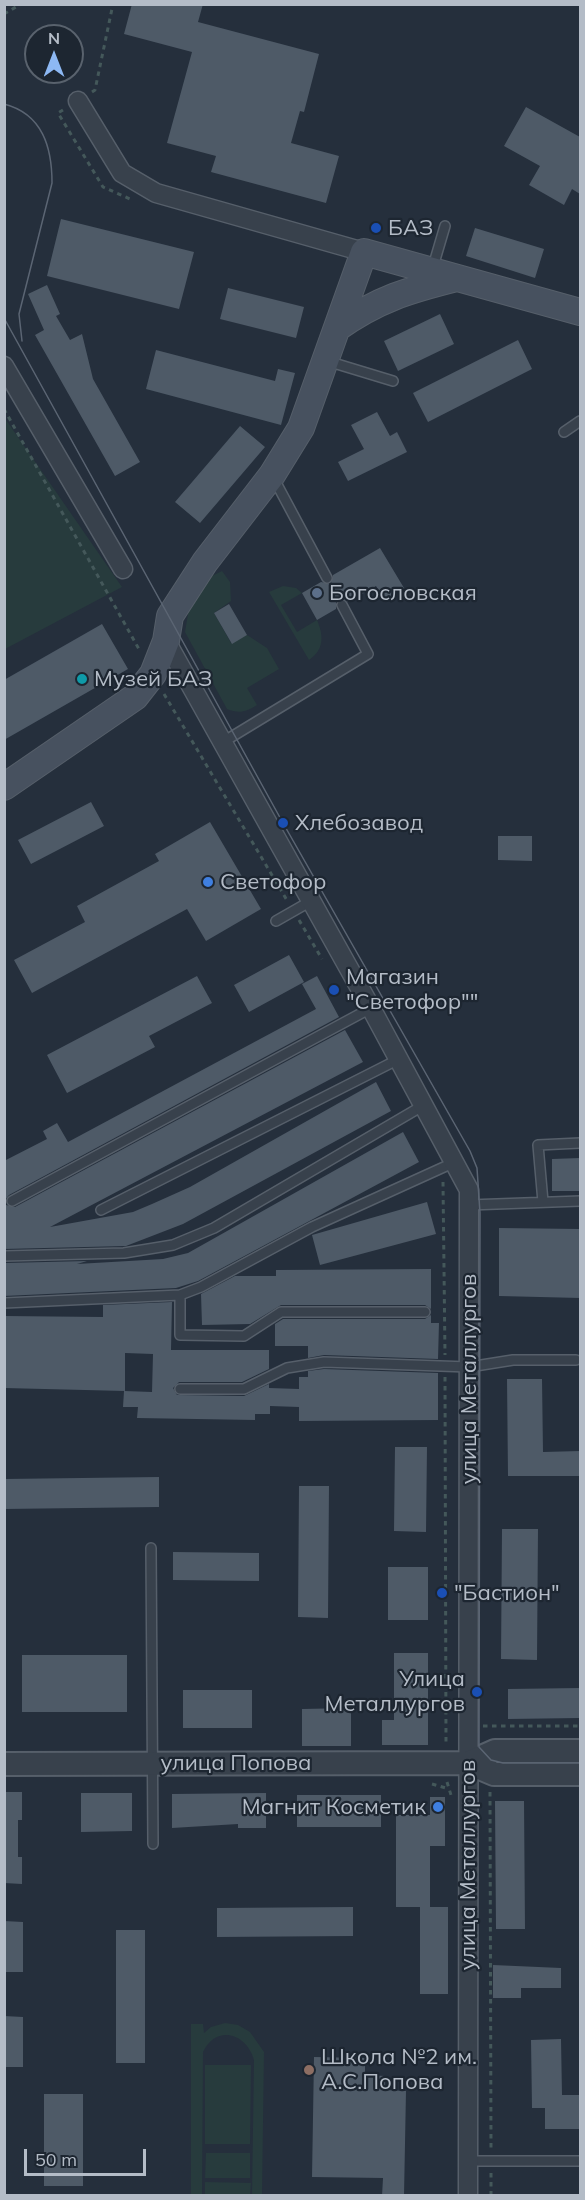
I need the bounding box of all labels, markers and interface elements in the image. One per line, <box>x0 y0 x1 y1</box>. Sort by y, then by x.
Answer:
north arrow <box>24 24 84 84</box>
text: N <box>48 28 60 48</box>
place label: БАЗ <box>388 215 433 241</box>
marker: БАЗ <box>369 221 383 235</box>
place label: Богословская <box>329 580 477 606</box>
marker: Богословская <box>310 586 324 600</box>
place label: Музей БАЗ <box>94 666 212 692</box>
marker: Музей БАЗ <box>75 672 89 686</box>
place label: Хлебозавод <box>295 810 423 836</box>
marker: Хлебозавод <box>276 816 290 830</box>
place label: Светофор <box>220 869 326 895</box>
marker: Светофор <box>201 875 215 889</box>
place label: Магазин "Светофор"" <box>346 964 478 1016</box>
marker: Магазин "Светофор"" <box>327 983 341 997</box>
street label: улица Металлургов <box>456 1274 482 1484</box>
place label: "Бастион" <box>454 1580 560 1606</box>
marker: "Бастион" <box>435 1586 449 1600</box>
place label: Улица Металлургов <box>325 1666 465 1718</box>
marker: Улица Металлургов <box>470 1685 484 1699</box>
street label: улица Попова <box>160 1750 312 1776</box>
street label: улица Металлургов <box>455 1760 481 1970</box>
place label: Магнит Косметик <box>242 1794 426 1820</box>
marker: Магнит Косметик <box>431 1800 445 1814</box>
place label: Школа №2 им. А.С.Попова <box>321 2044 477 2096</box>
marker: Школа №2 им. А.С.Попова <box>302 2063 316 2077</box>
scale bar <box>27 2137 148 2175</box>
text: 50 m <box>35 2148 77 2171</box>

